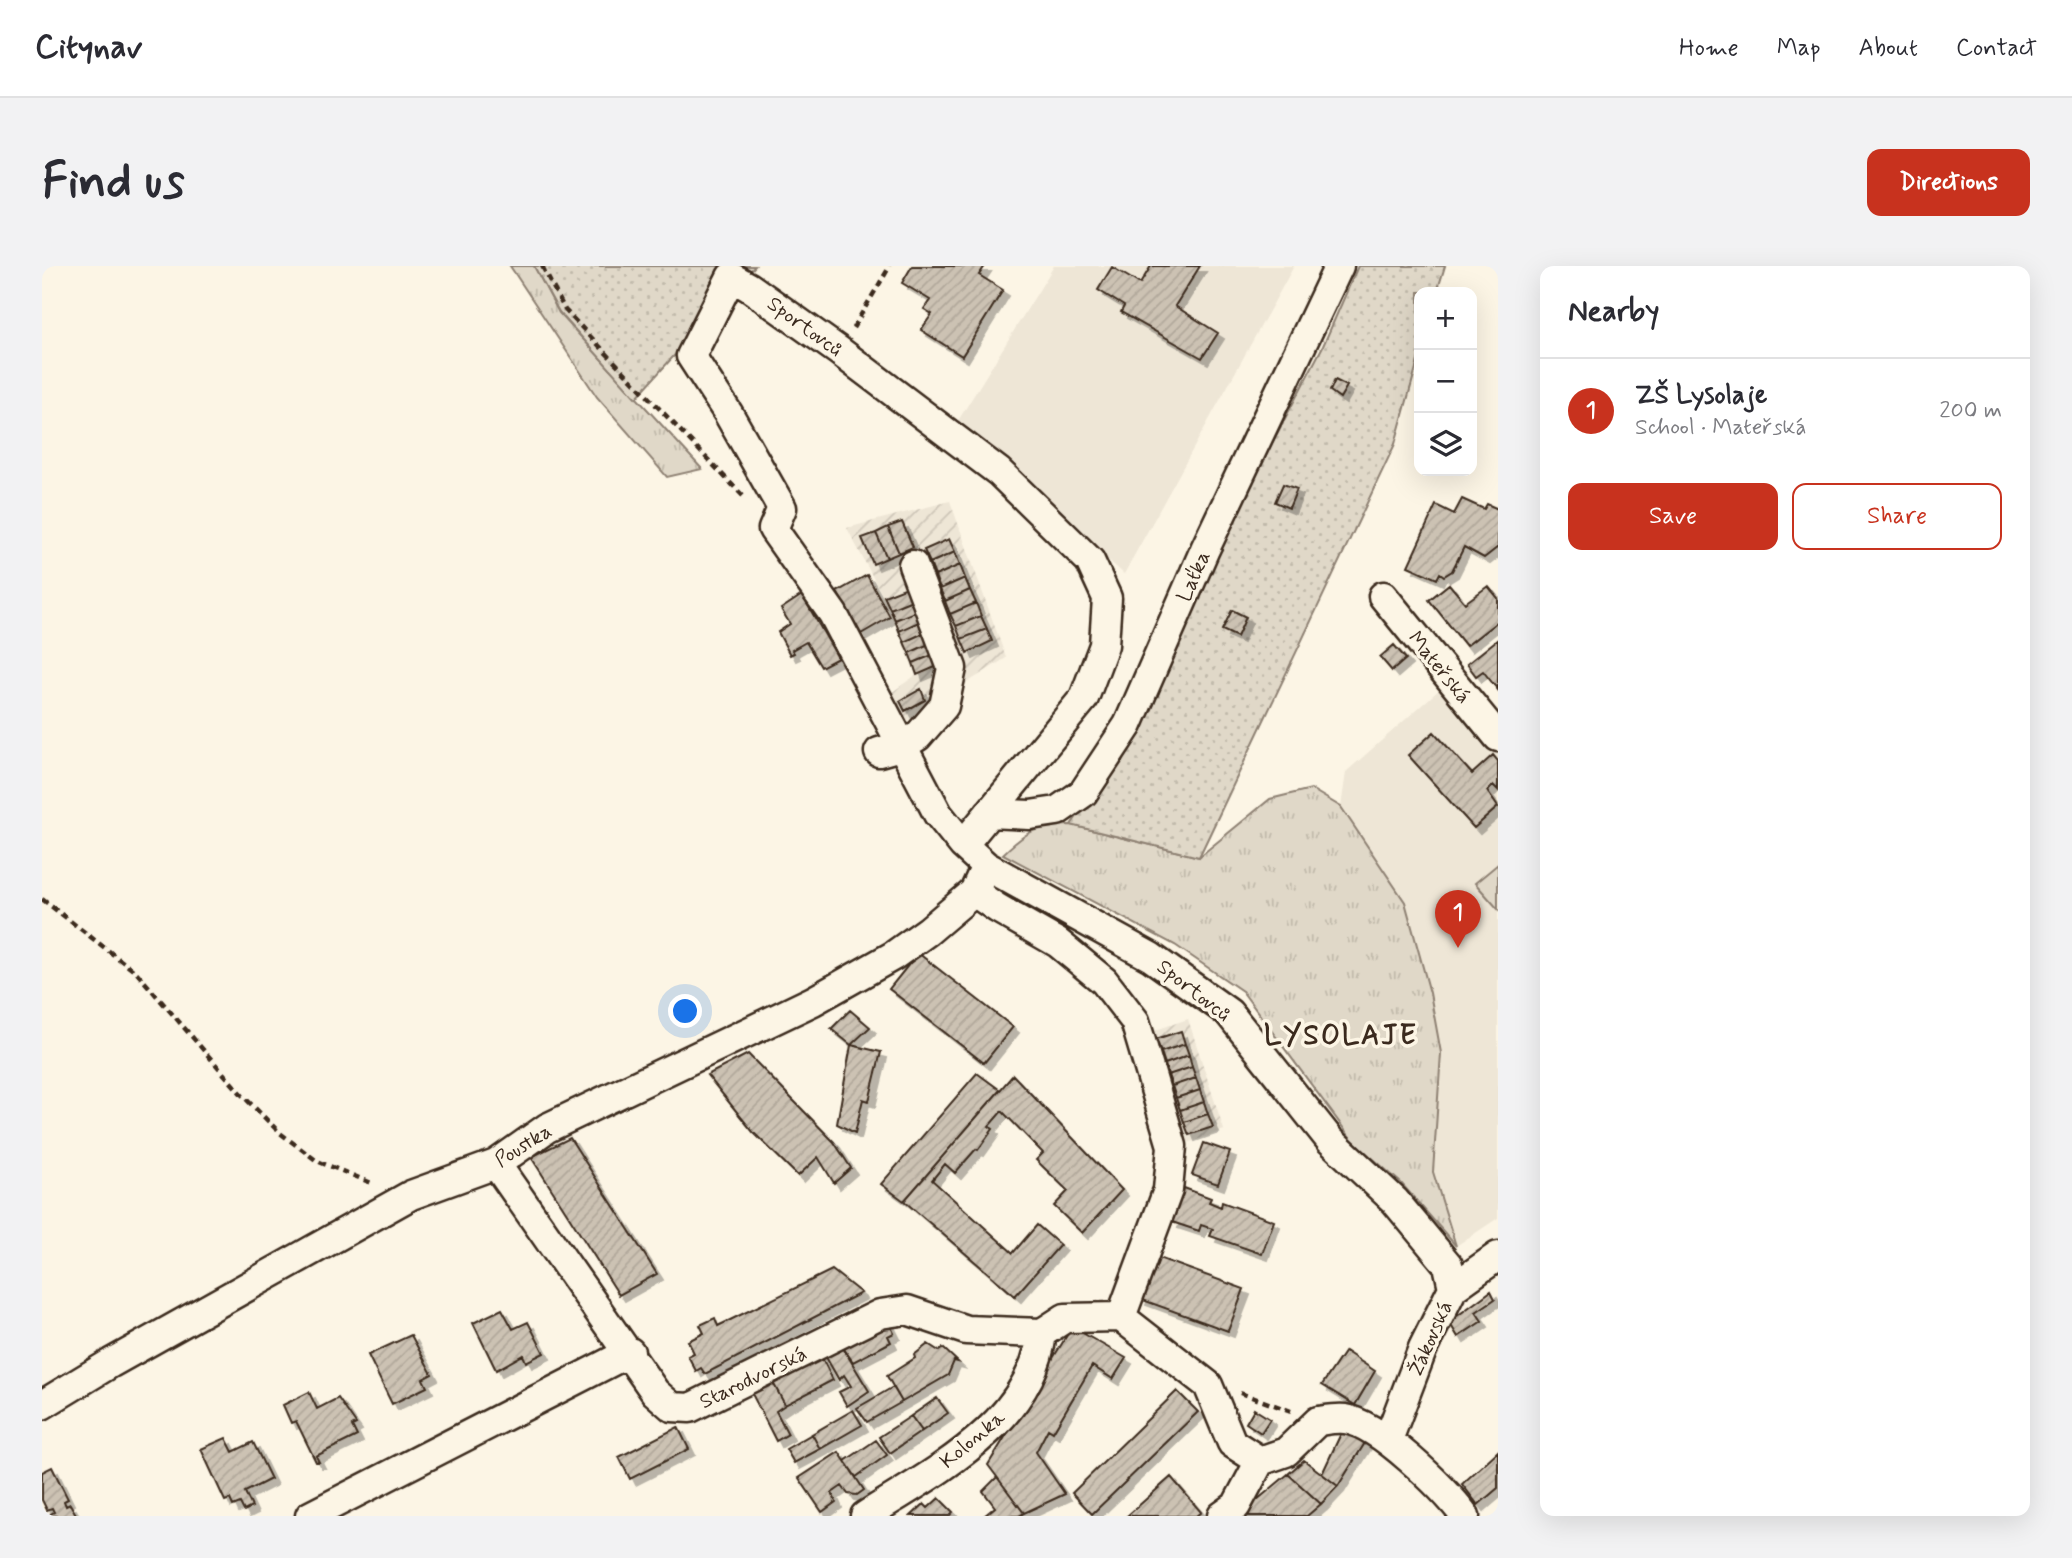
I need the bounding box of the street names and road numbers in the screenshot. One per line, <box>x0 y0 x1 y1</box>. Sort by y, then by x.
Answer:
street label: Sportovců <box>761 290 848 364</box>
street label: Laťka <box>1170 547 1217 606</box>
street label: Mateřská <box>1401 625 1477 710</box>
street label: Sportovců <box>1151 953 1236 1028</box>
street label: Poustka <box>490 1117 557 1174</box>
street label: Žákovská <box>1402 1297 1460 1380</box>
street label: Starodvorská <box>695 1340 812 1416</box>
street label: Kolonka <box>934 1404 1011 1475</box>

